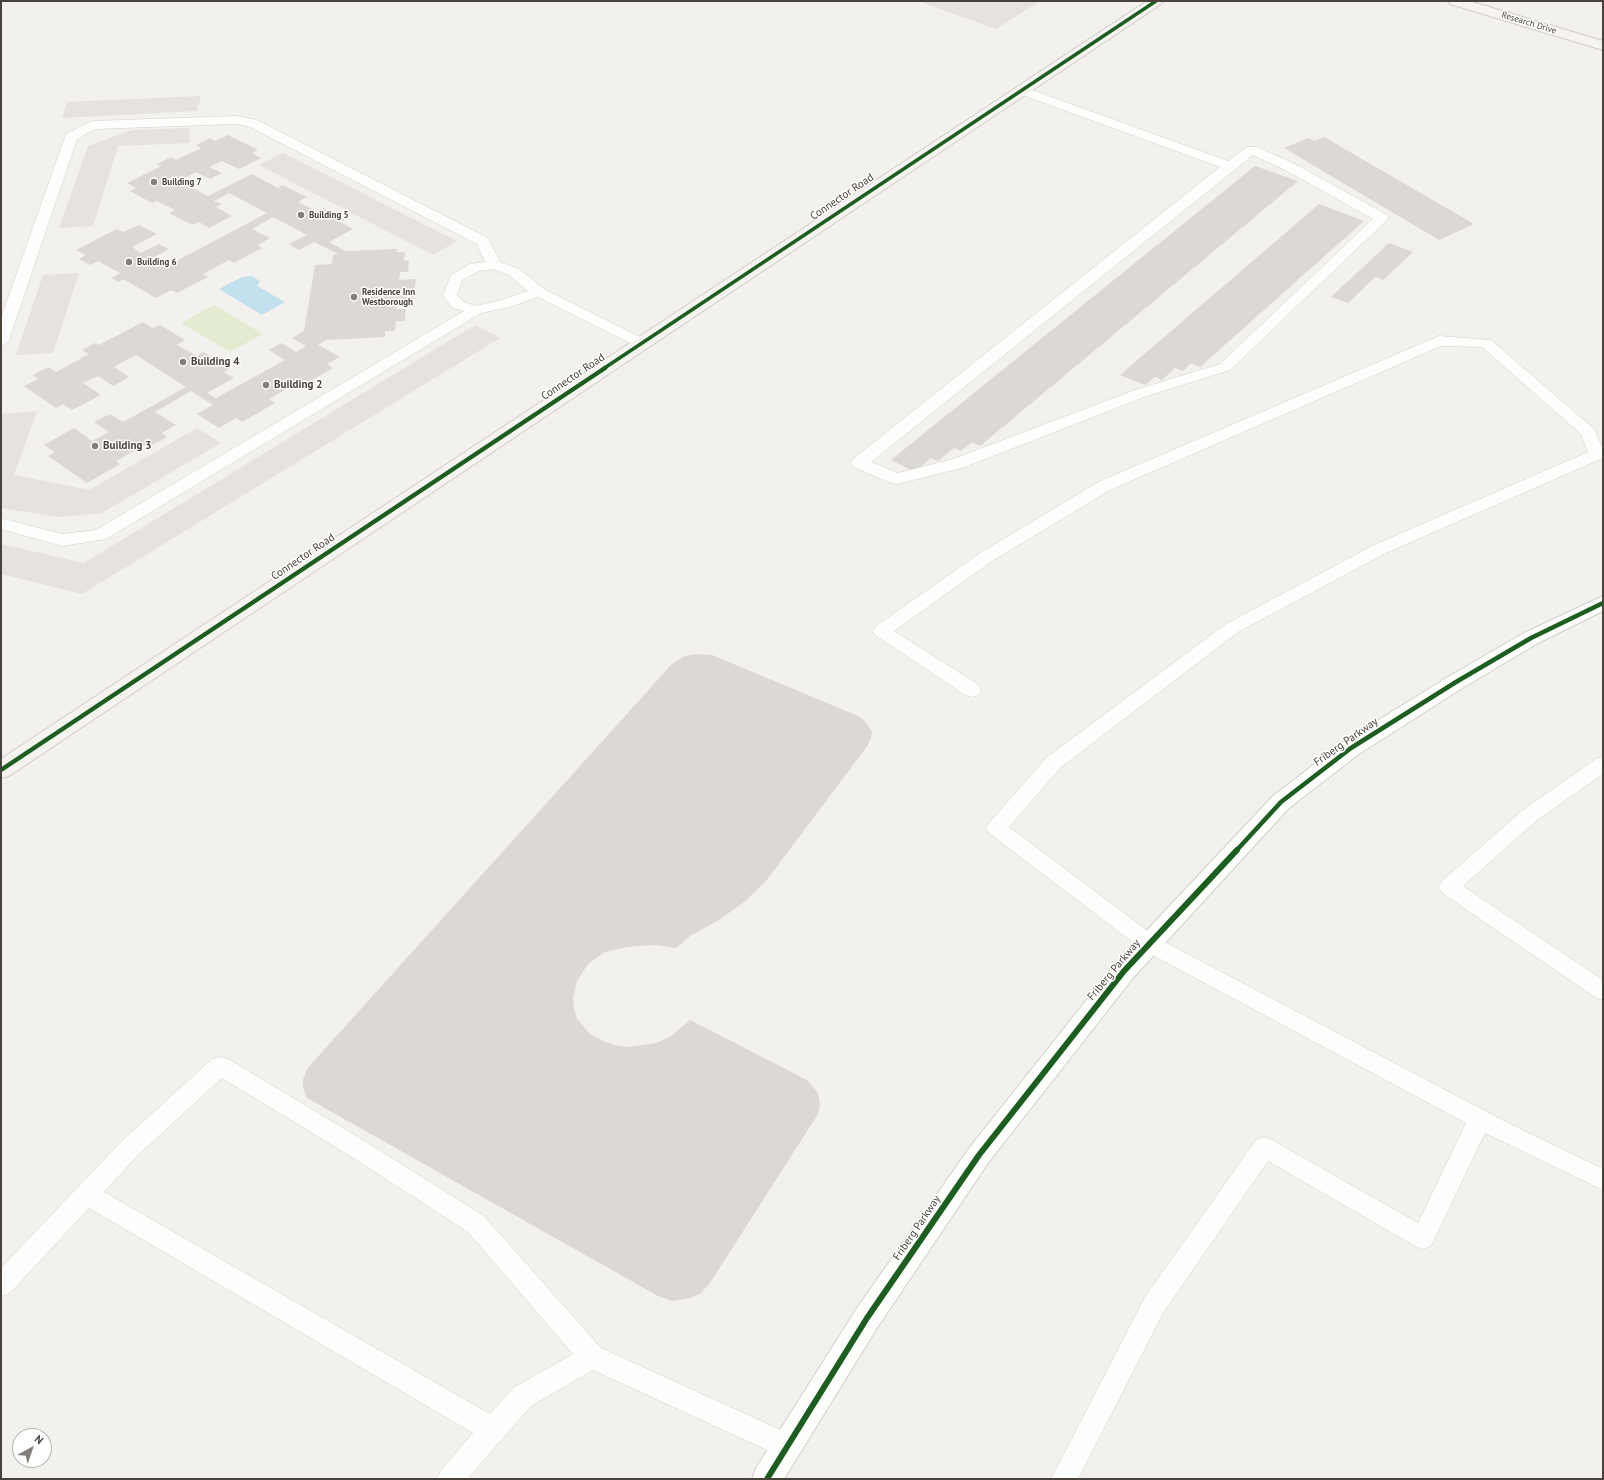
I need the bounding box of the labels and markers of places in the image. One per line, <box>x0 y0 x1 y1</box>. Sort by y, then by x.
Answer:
marker: Building 7 <box>149 177 159 187</box>
place label: Building 7 <box>162 177 202 187</box>
marker: Building 5 <box>296 210 306 220</box>
place label: Building 5 <box>309 210 349 220</box>
marker: Building 6 <box>124 257 134 267</box>
place label: Building 6 <box>137 257 177 267</box>
place label: Residence Inn Westborough <box>362 287 415 308</box>
marker: Residence Inn Westborough <box>349 292 359 302</box>
place label: Building 4 <box>191 355 239 369</box>
marker: Building 4 <box>178 357 188 367</box>
place label: Building 2 <box>274 378 322 392</box>
marker: Building 2 <box>261 380 271 390</box>
place label: Building 3 <box>103 439 151 453</box>
marker: Building 3 <box>90 441 100 451</box>

